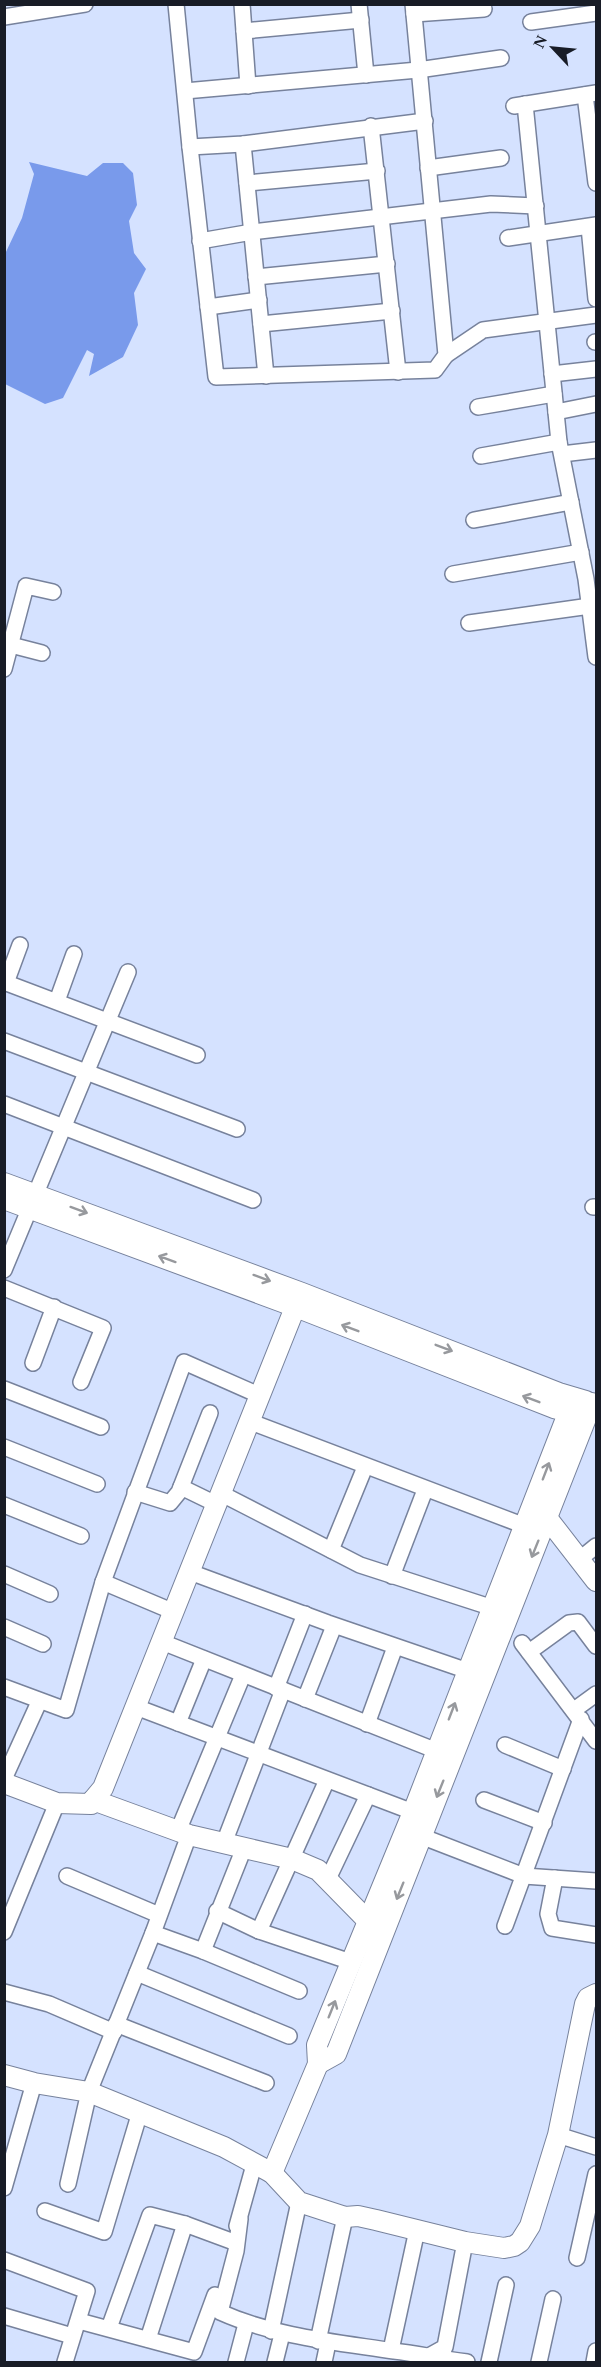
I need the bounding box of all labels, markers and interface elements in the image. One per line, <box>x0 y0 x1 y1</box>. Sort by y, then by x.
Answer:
north arrow <box>523 18 583 78</box>
text: N <box>530 32 550 51</box>
one-way arrow <box>69 1206 88 1217</box>
one-way arrow <box>158 1253 177 1264</box>
one-way arrow <box>252 1273 271 1284</box>
one-way arrow <box>341 1322 359 1333</box>
one-way arrow <box>434 1344 453 1355</box>
one-way arrow <box>522 1392 541 1403</box>
one-way arrow <box>541 1462 552 1481</box>
one-way arrow <box>529 1539 540 1558</box>
one-way arrow <box>447 1702 458 1721</box>
one-way arrow <box>434 1779 445 1798</box>
one-way arrow <box>394 1881 405 1899</box>
one-way arrow <box>327 2000 338 2018</box>

